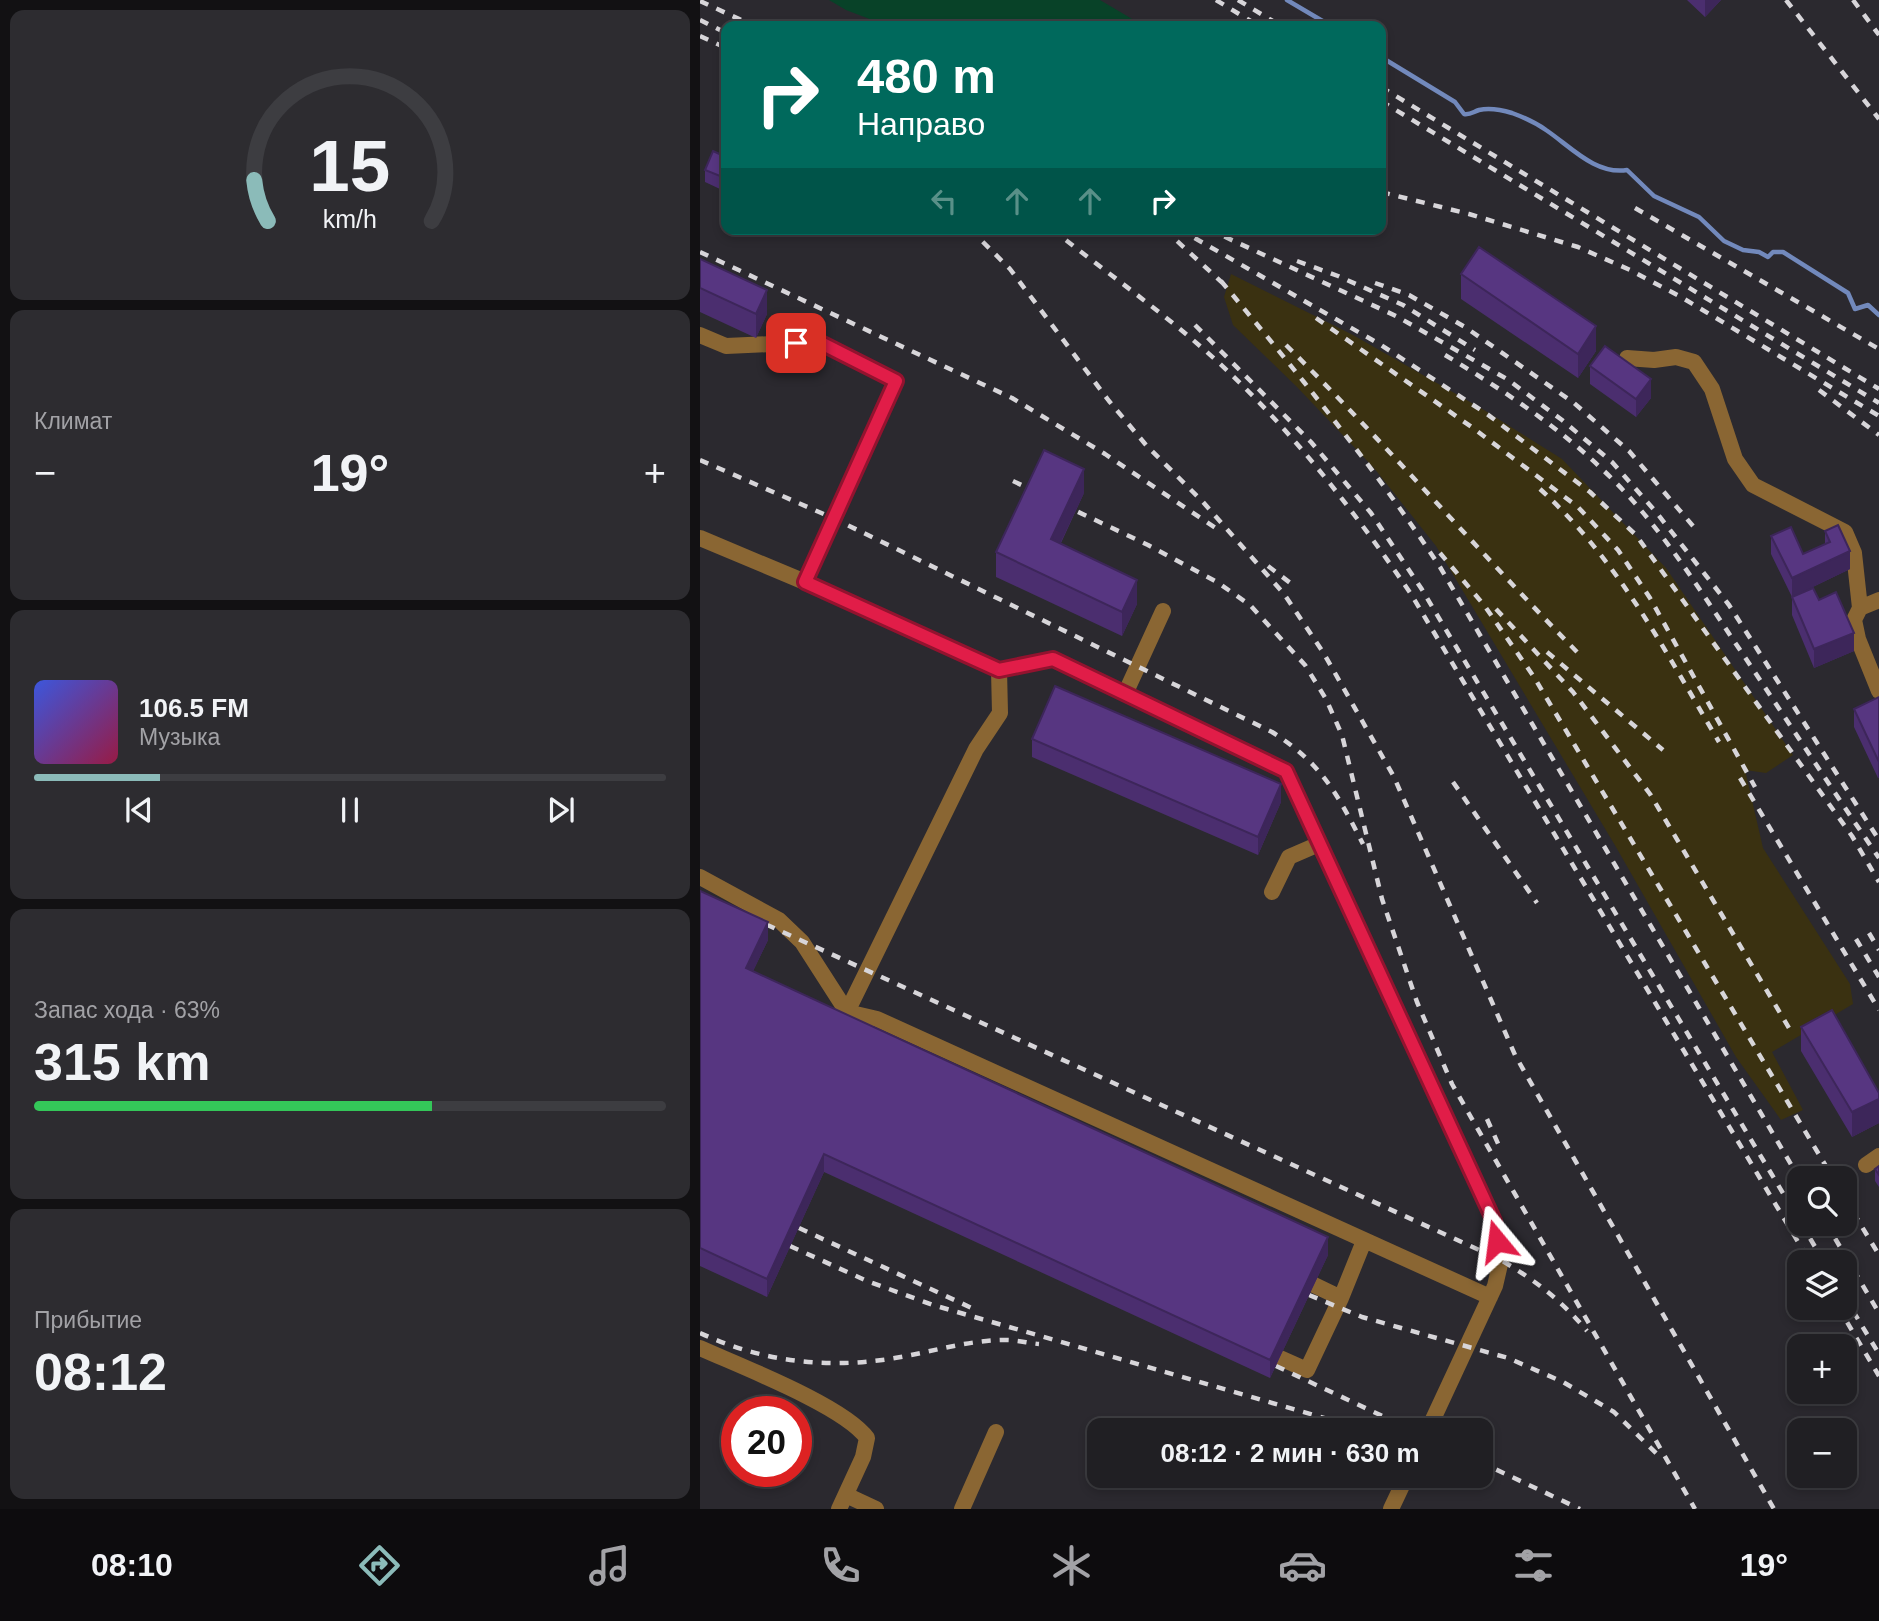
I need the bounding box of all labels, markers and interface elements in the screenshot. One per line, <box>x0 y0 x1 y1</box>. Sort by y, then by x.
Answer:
icon: right <box>742 49 833 140</box>
text: 480 m <box>857 49 996 103</box>
text: Направо <box>857 106 985 142</box>
text: 15 <box>310 125 390 206</box>
icon: left <box>925 182 963 220</box>
icon: ahead <box>998 182 1036 220</box>
icon: ahead <box>1071 182 1109 220</box>
icon: right <box>1144 182 1182 220</box>
text: km/h <box>323 205 377 233</box>
pin <box>766 313 826 373</box>
icon: arrive <box>777 324 815 362</box>
text: Климат <box>34 408 112 434</box>
text: 19° <box>311 444 389 502</box>
text: − <box>34 452 56 494</box>
text: + <box>644 452 666 494</box>
text: 106.5 FM <box>139 693 249 723</box>
text: Музыка <box>139 724 220 750</box>
icon: previous <box>120 791 158 829</box>
icon: pause <box>331 791 369 829</box>
icon: next <box>542 791 580 829</box>
text: Запас хода · 63% <box>34 997 220 1023</box>
text: 315 km <box>34 1033 210 1091</box>
map controls <box>1787 1166 1857 1488</box>
button: search <box>1787 1166 1857 1236</box>
position arrow <box>1460 1204 1534 1278</box>
button: layers <box>1787 1250 1857 1320</box>
text: Прибытие <box>34 1307 142 1333</box>
button: + <box>1787 1334 1857 1404</box>
text: 08:12 <box>34 1343 167 1401</box>
speed limit sign: 20 <box>721 1396 812 1487</box>
button: − <box>1787 1418 1857 1488</box>
text: 08:12 · 2 мин · 630 m <box>1160 1438 1420 1468</box>
icon: directions <box>355 1541 404 1590</box>
icon: music <box>585 1541 634 1590</box>
icon: phone <box>816 1541 865 1590</box>
icon: climate <box>1047 1541 1096 1590</box>
icon: car <box>1278 1541 1327 1590</box>
icon: filters <box>1509 1541 1558 1590</box>
text: 08:10 <box>91 1547 173 1583</box>
text: 19° <box>1740 1547 1788 1583</box>

